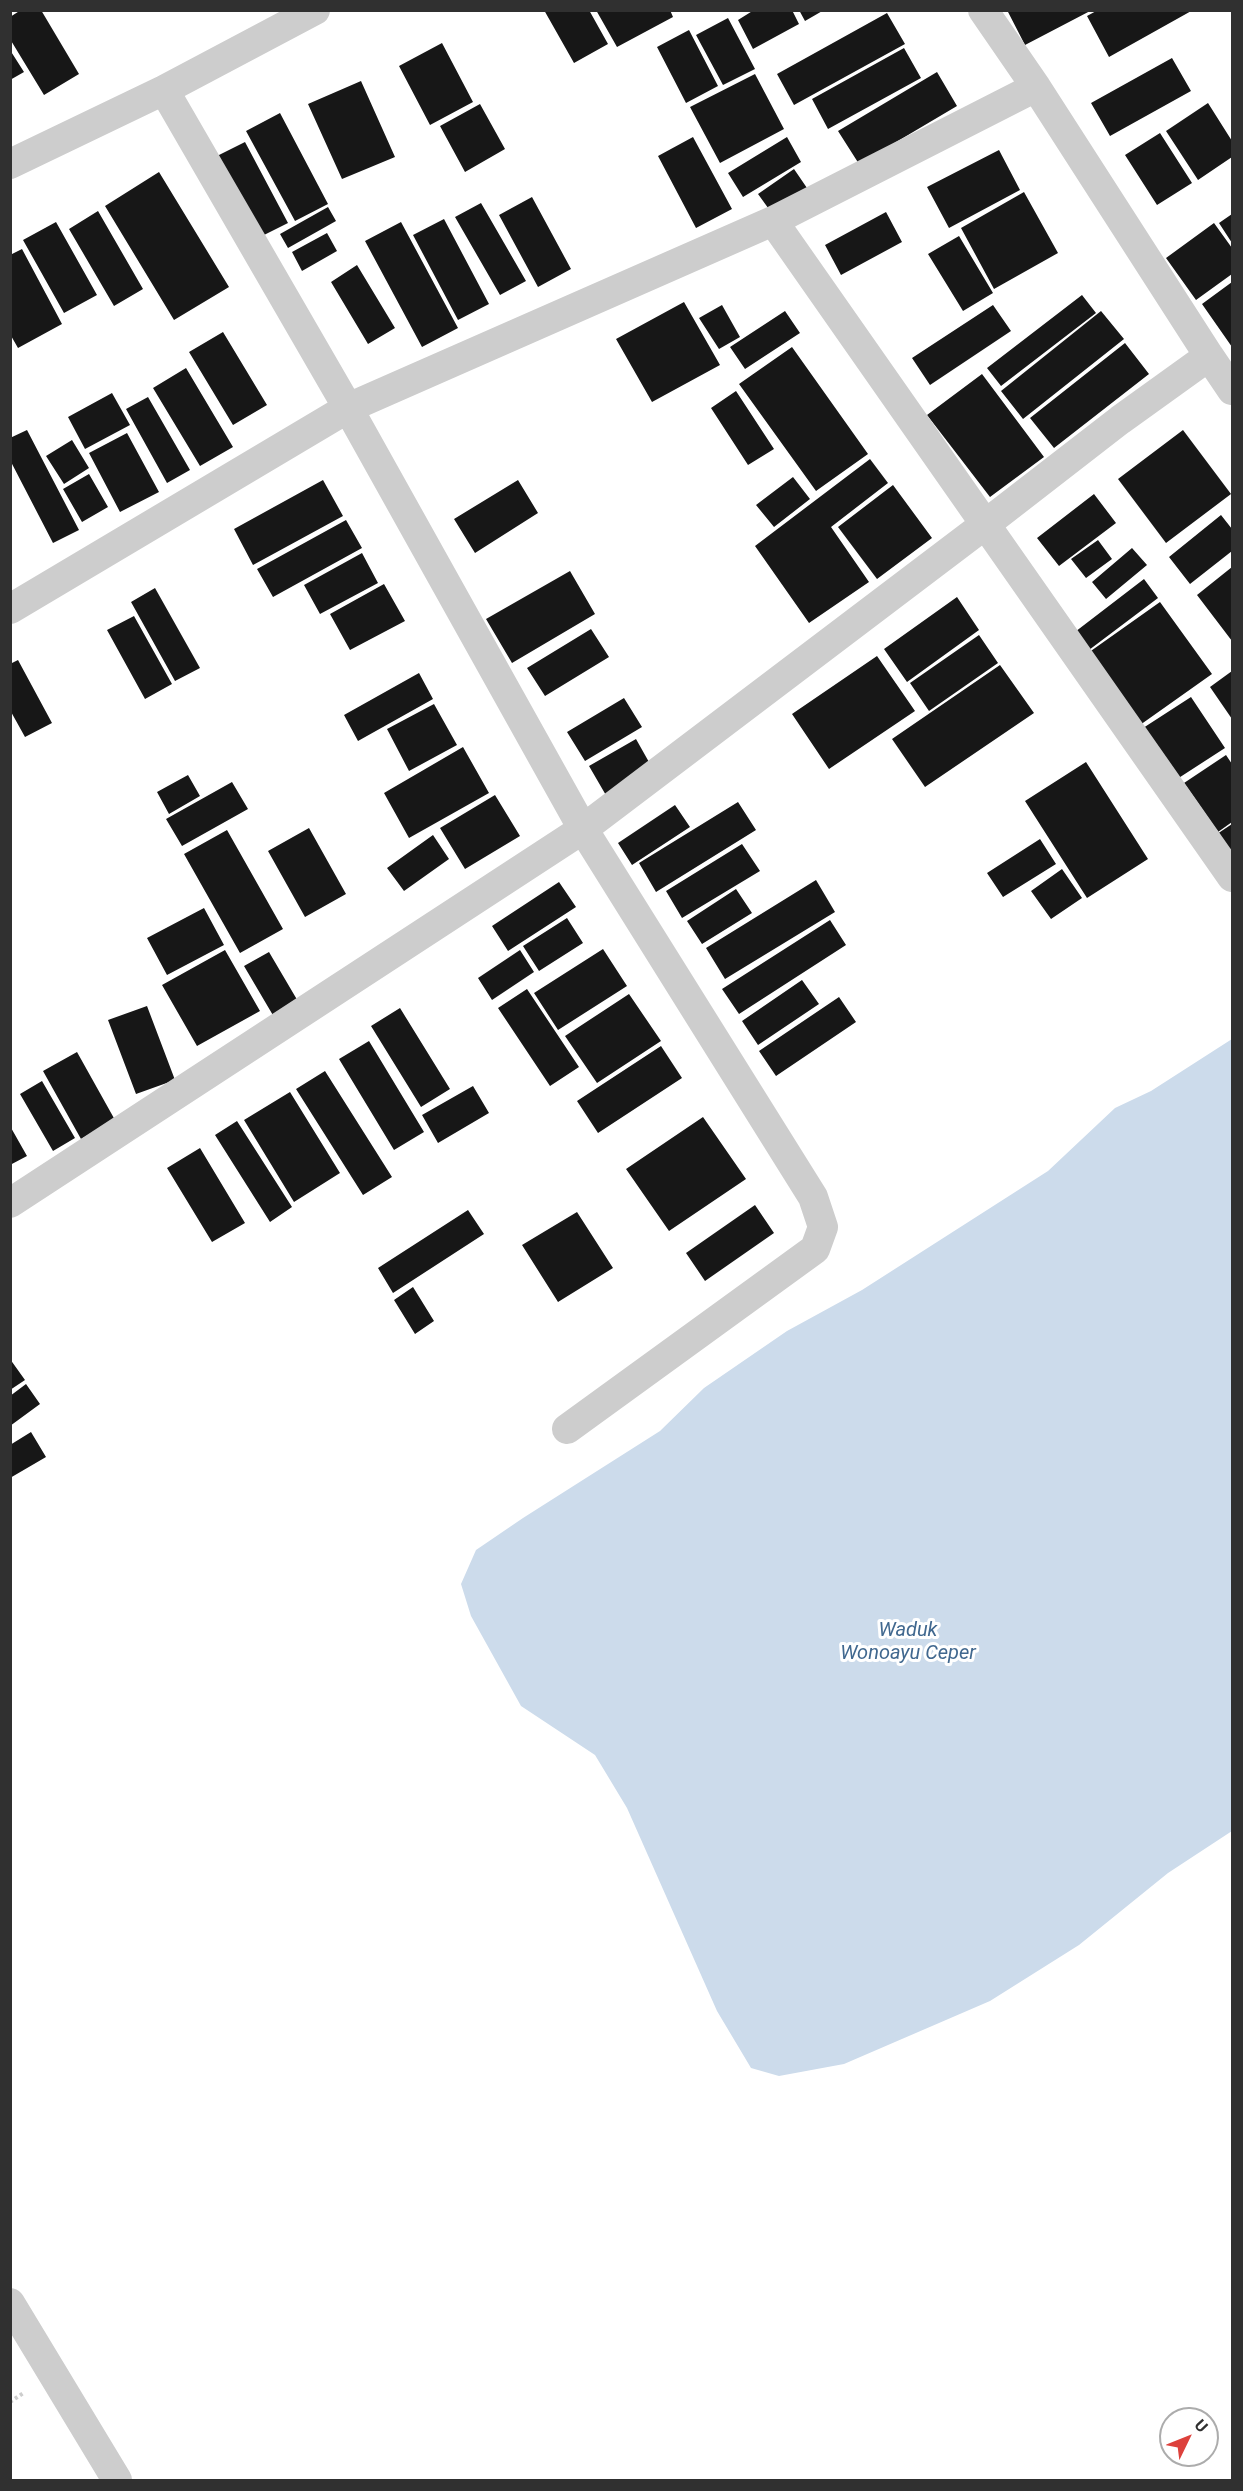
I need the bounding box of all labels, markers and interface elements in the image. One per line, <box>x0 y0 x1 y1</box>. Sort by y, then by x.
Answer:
water label: Waduk Wonoayu Ceper <box>840 1619 976 1666</box>
north arrow <box>1159 2407 1219 2467</box>
text: U <box>1191 2415 1212 2436</box>

